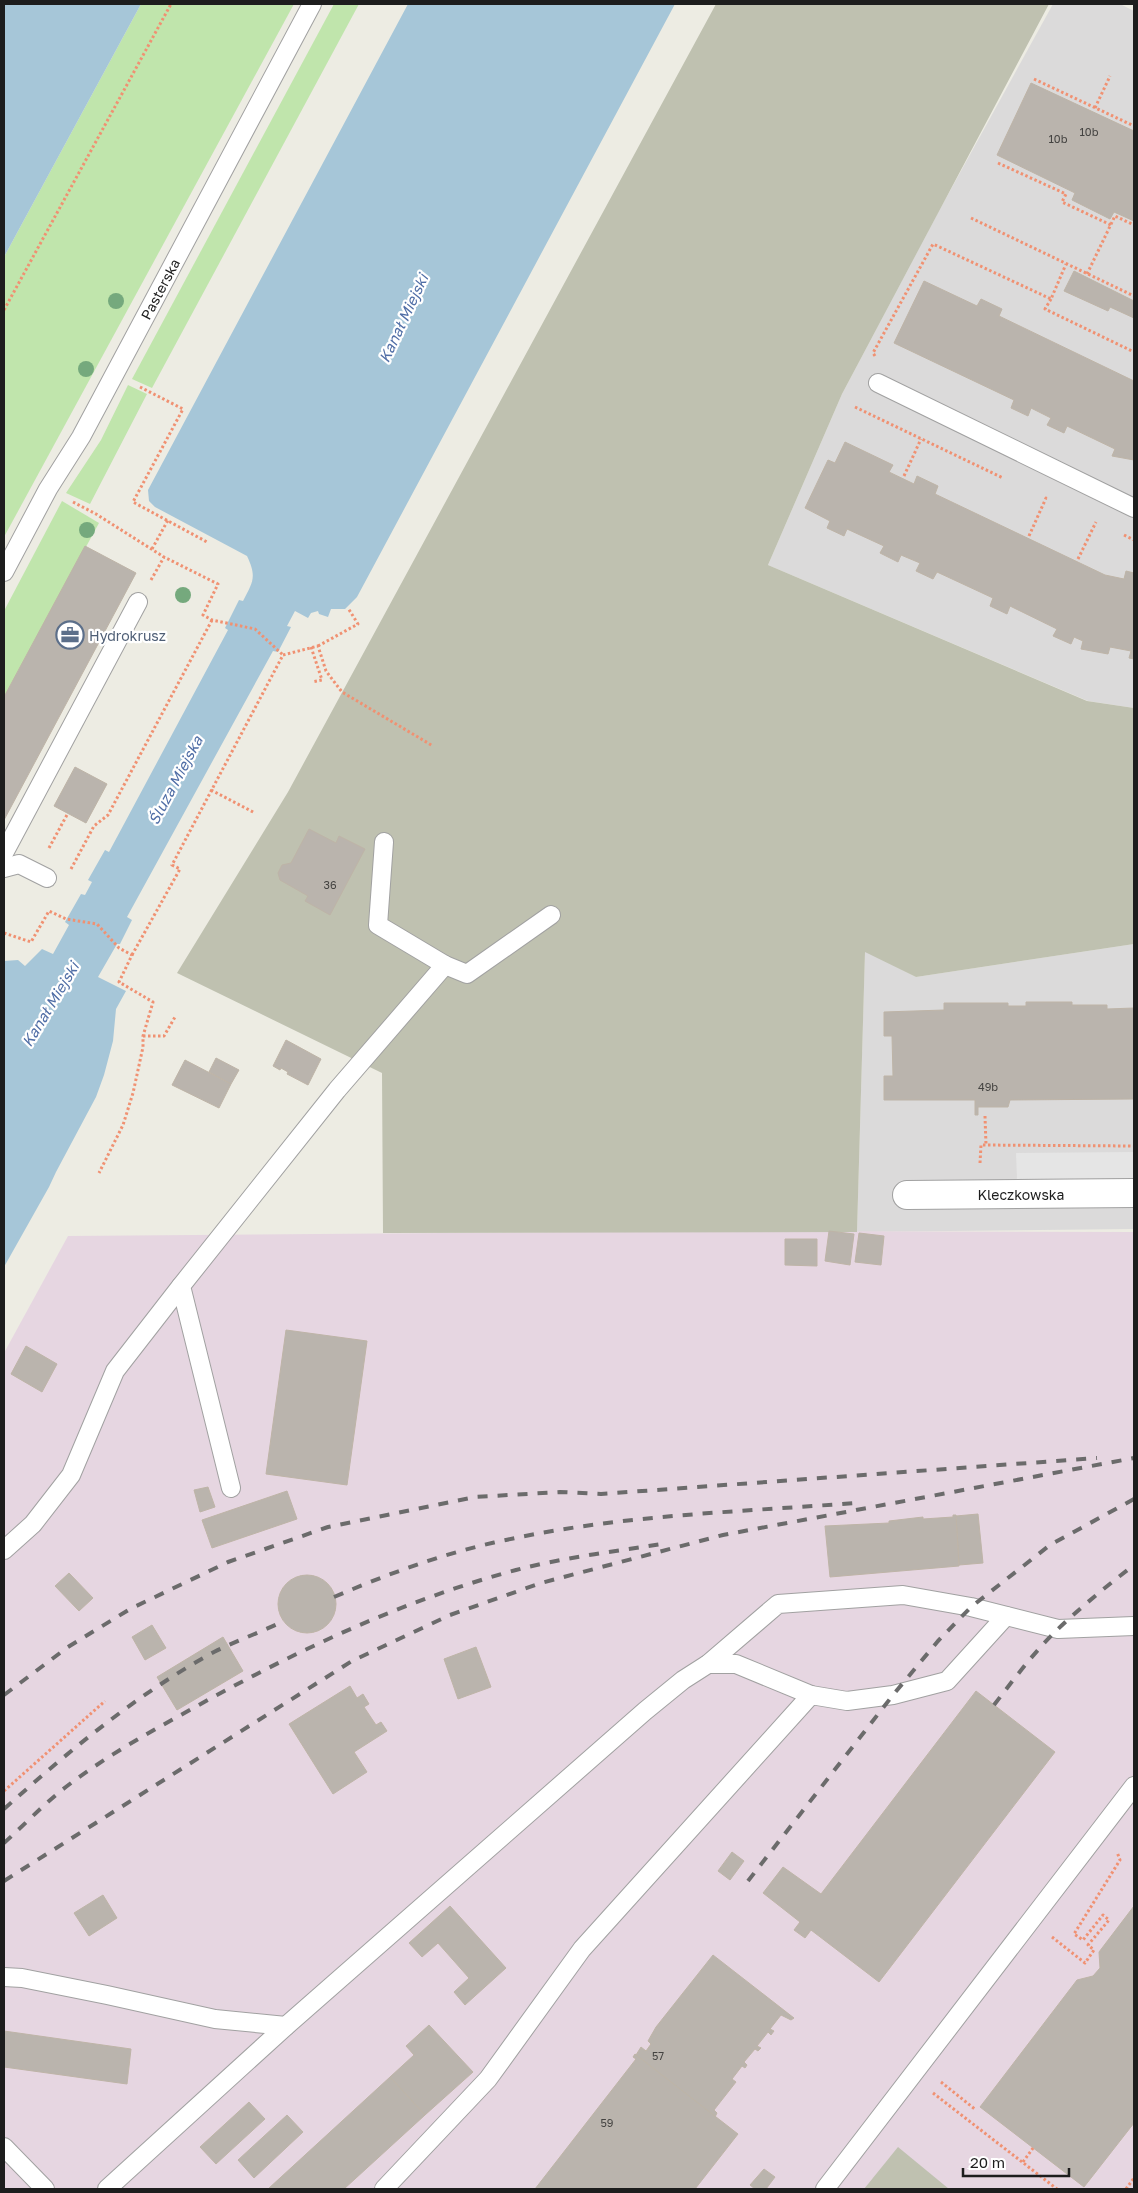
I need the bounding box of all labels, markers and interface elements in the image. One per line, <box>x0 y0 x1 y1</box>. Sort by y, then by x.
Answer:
house number: 10b <box>1080 125 1099 138</box>
house number: 10b <box>1049 132 1068 145</box>
street label: Pasterska <box>137 256 183 322</box>
water label: Kanał Miejski <box>375 269 433 365</box>
office icon: Hydrokrusz <box>55 620 85 650</box>
place label: Hydrokrusz <box>89 627 166 644</box>
water label: Śluza Miejska <box>144 732 207 828</box>
house number: 36 <box>323 878 337 891</box>
water label: Kanał Miejski <box>18 957 84 1050</box>
house number: 49b <box>978 1080 998 1093</box>
street label: Kleczkowska <box>977 1186 1065 1203</box>
house number: 57 <box>652 2049 664 2062</box>
house number: 59 <box>600 2116 614 2129</box>
scale bar <box>963 2146 1069 2178</box>
text: 20 m <box>970 2153 1005 2171</box>

